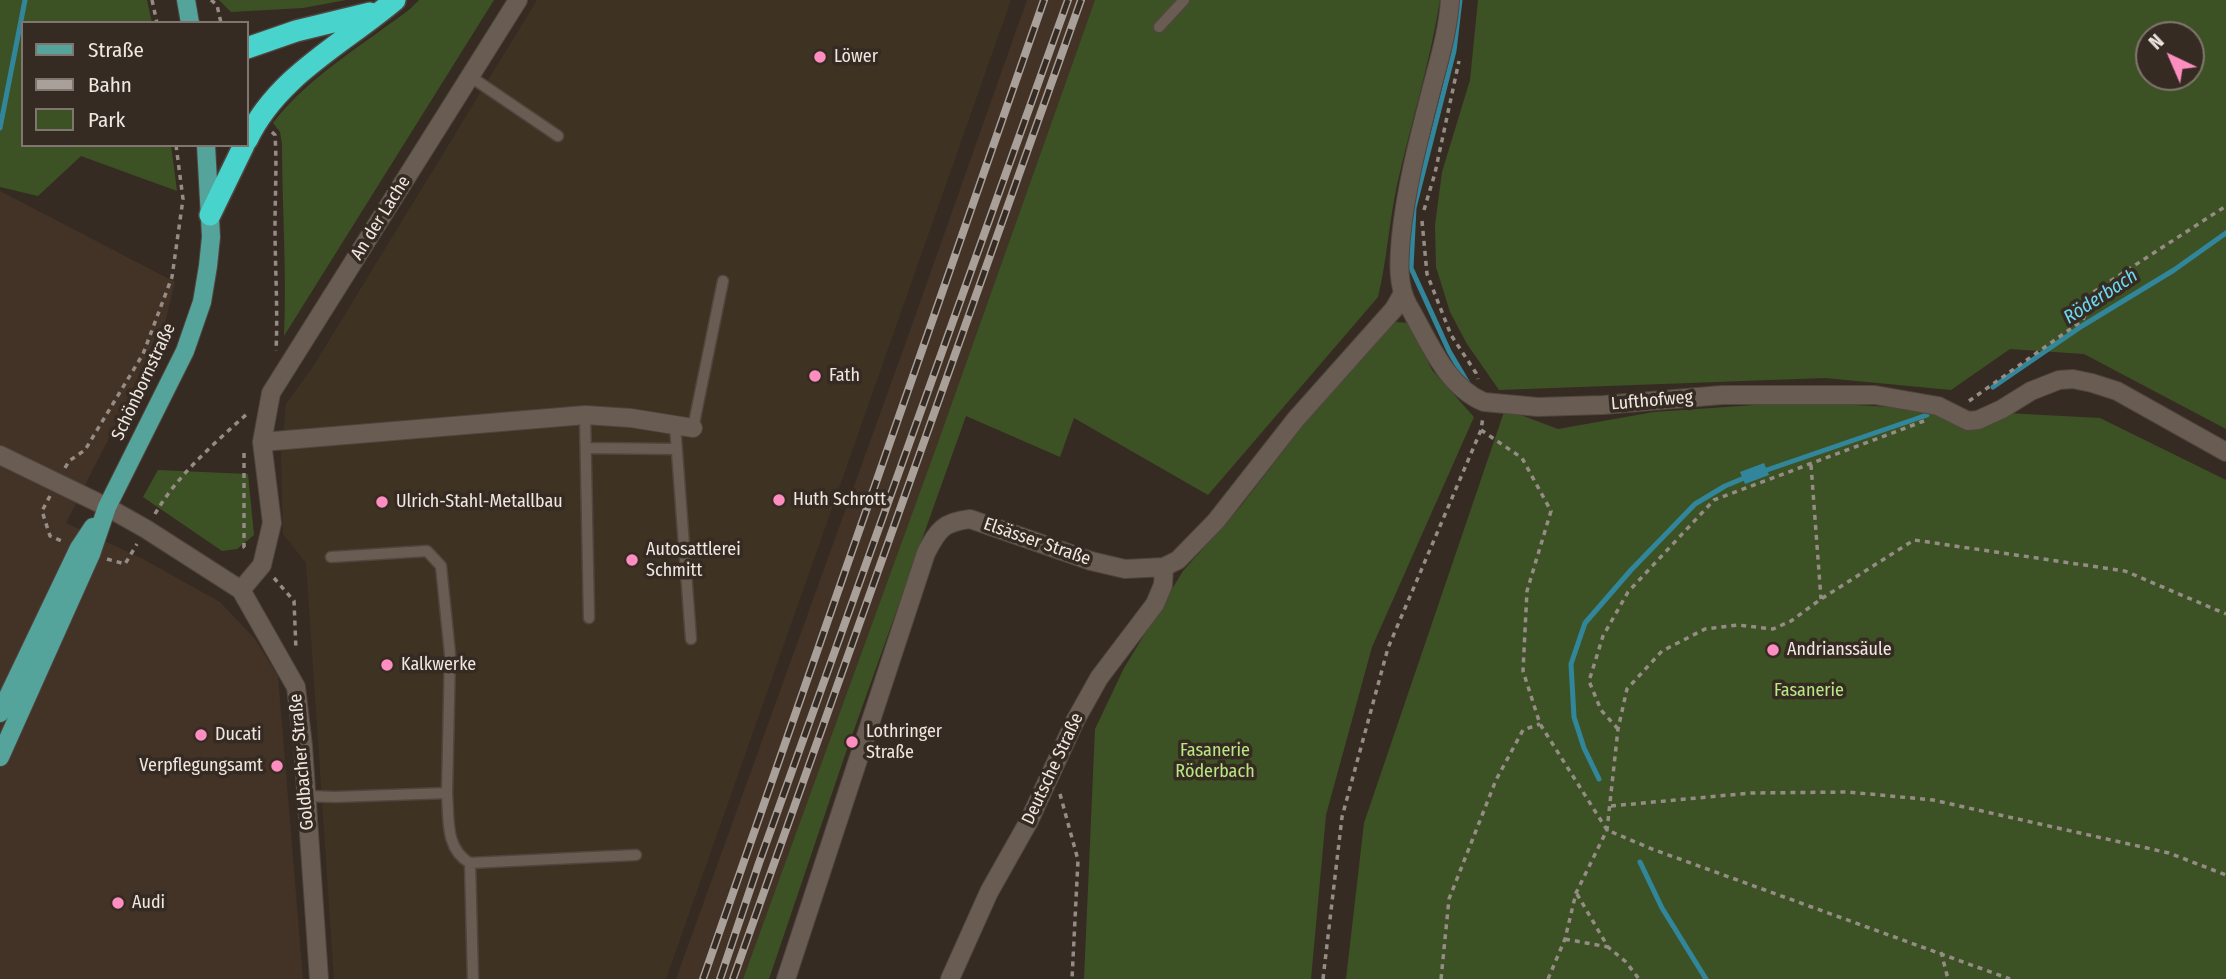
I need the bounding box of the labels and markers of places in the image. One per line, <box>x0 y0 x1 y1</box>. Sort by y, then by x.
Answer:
place label: Löwer <box>834 46 878 68</box>
marker: Löwer <box>812 49 828 65</box>
place label: Fath <box>829 365 860 387</box>
marker: Fath <box>807 368 823 384</box>
place label: Huth Schrott <box>793 489 886 511</box>
place label: Ulrich-Stahl-Metallbau <box>396 491 563 513</box>
marker: Huth Schrott <box>771 492 787 508</box>
marker: Ulrich-Stahl-Metallbau <box>374 494 390 510</box>
place label: Autosattlerei Schmitt <box>646 539 741 582</box>
marker: Autosattlerei Schmitt <box>624 552 640 568</box>
place label: Andrianssäule <box>1787 639 1892 661</box>
marker: Andrianssäule <box>1765 642 1781 658</box>
place label: Kalkwerke <box>401 654 476 676</box>
marker: Kalkwerke <box>379 657 395 673</box>
place label: Lothringer Straße <box>866 721 942 764</box>
place label: Ducati <box>215 724 262 746</box>
marker: Ducati <box>193 727 209 743</box>
marker: Lothringer Straße <box>844 734 860 750</box>
place label: Verpflegungsamt <box>139 755 263 777</box>
marker: Verpflegungsamt <box>269 758 285 774</box>
place label: Audi <box>132 892 165 914</box>
marker: Audi <box>110 895 126 911</box>

